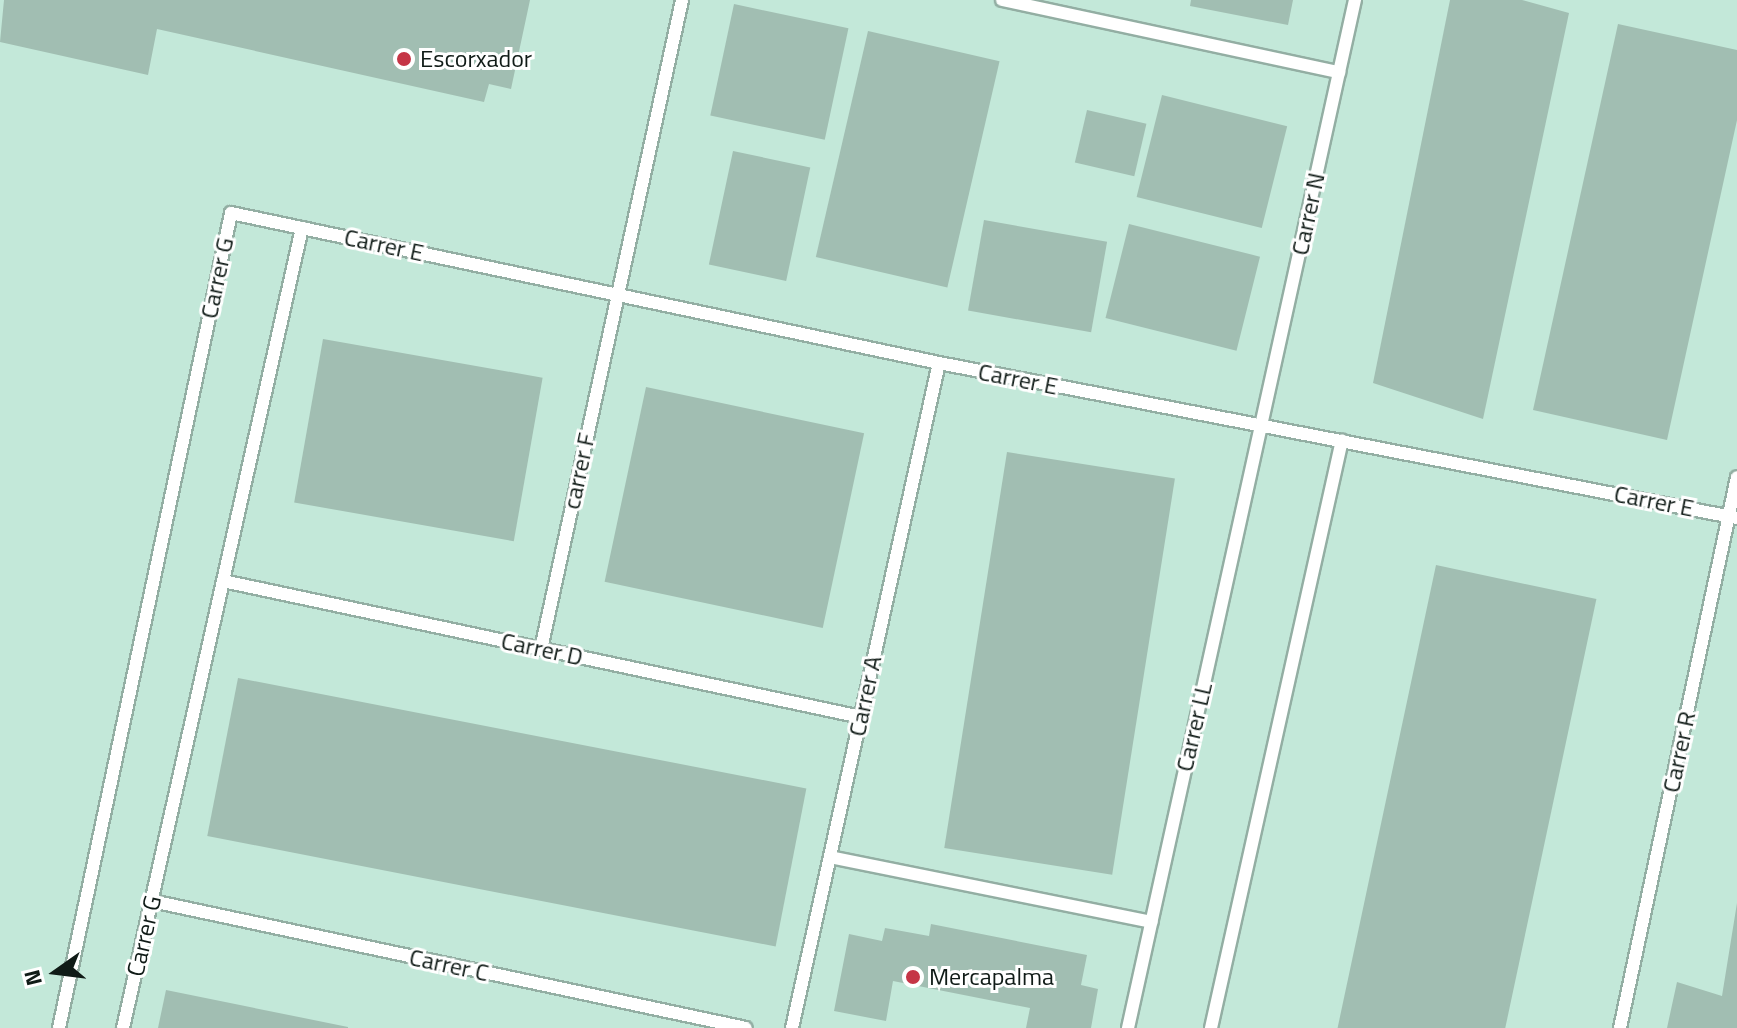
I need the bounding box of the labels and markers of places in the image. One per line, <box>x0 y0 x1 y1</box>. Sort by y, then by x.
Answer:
place label: Escorxador <box>420 45 532 73</box>
marker: Escorxador <box>395 50 413 68</box>
place label: Mercapalma <box>929 963 1054 991</box>
marker: Mercapalma <box>904 968 922 986</box>

